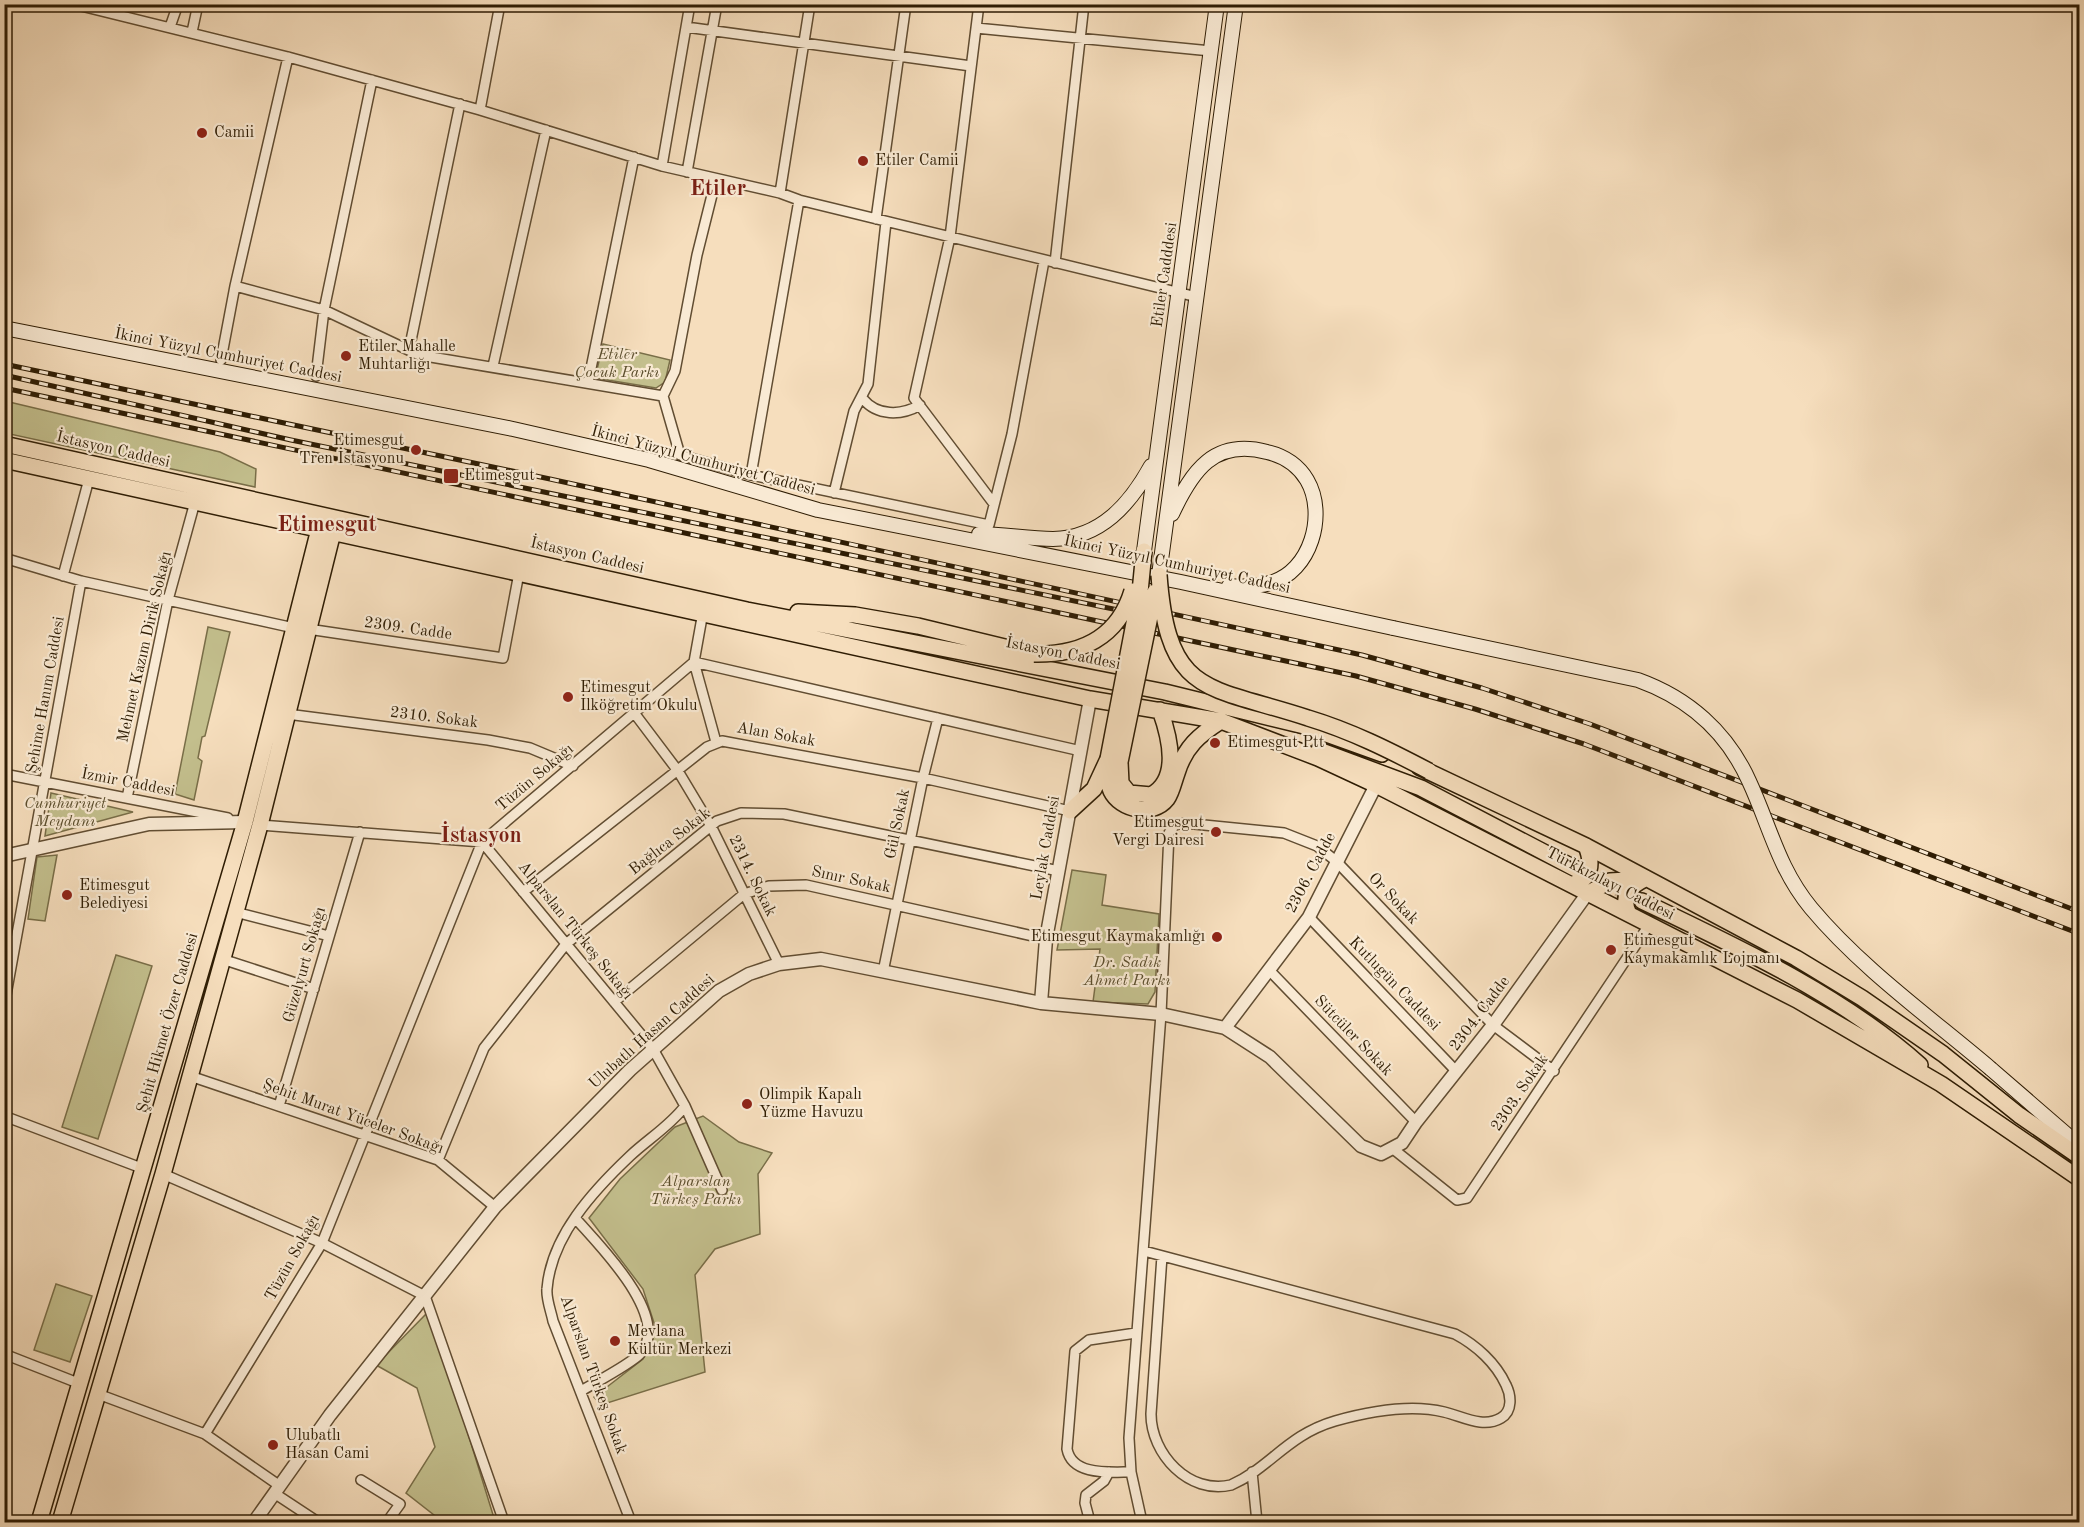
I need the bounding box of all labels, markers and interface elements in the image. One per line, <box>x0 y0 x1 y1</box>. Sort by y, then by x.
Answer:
place label: Camii <box>214 125 254 141</box>
marker: Camii <box>195 126 209 140</box>
place label: Etiler Camii <box>875 153 959 169</box>
marker: Etiler Camii <box>856 154 870 168</box>
district label: Etiler <box>690 178 746 200</box>
street label: Etiler Cadddesi <box>1150 221 1180 329</box>
street label: İkinci Yüzyıl Cumhuriyet Caddesi <box>113 322 344 386</box>
place label: Etiler Mahalle Muhtarlığı <box>358 339 456 373</box>
park label: Etiler Çocuk Parkı <box>575 347 659 381</box>
marker: Etiler Mahalle Muhtarlığı <box>339 349 353 363</box>
street label: İkinci Yüzyıl Cumhuriyet Caddesi <box>589 419 818 499</box>
street label: İstasyon Caddesi <box>54 425 172 471</box>
place label: Etimesgut Tren İstasyonu <box>299 433 404 467</box>
marker: Etimesgut Tren İstasyonu <box>409 443 423 457</box>
marker: Etimesgut <box>442 467 460 485</box>
place label: Etimesgut <box>464 468 535 484</box>
district label: Etimesgut <box>277 514 377 536</box>
street label: İkinci Yüzyıl Cumhuriyet Caddesi <box>1062 529 1293 597</box>
street label: İstasyon Caddesi <box>528 531 646 577</box>
street label: Mehmet Kazım Dirik Sokağı <box>115 550 175 744</box>
street label: Şehime Hanım Caddesi <box>24 615 68 775</box>
street label: 2309. Cadde <box>363 615 453 643</box>
street label: İstasyon Caddesi <box>1004 631 1122 673</box>
place label: Etimesgut İlköğretim Okulu <box>580 680 698 714</box>
marker: Etimesgut İlköğretim Okulu <box>561 690 575 704</box>
street label: 2310. Sokak <box>389 705 479 731</box>
street label: Alan Sokak <box>735 720 817 750</box>
place label: Etimesgut Ptt <box>1227 735 1325 751</box>
marker: Etimesgut Ptt <box>1208 736 1222 750</box>
street label: Tüzün Sokağı <box>493 741 577 815</box>
street label: İzmir Caddesi <box>80 762 177 800</box>
street label: Gül Sokak <box>883 787 913 861</box>
street label: Leylak Caddesi <box>1029 795 1063 901</box>
park label: Cumhuriyet Meydanı <box>24 796 107 830</box>
street label: Bağlıca Sokak <box>626 806 714 878</box>
place label: Etimesgut Vergi Dairesi <box>1112 815 1204 849</box>
district label: İstasyon <box>440 821 522 847</box>
marker: Etimesgut Vergi Dairesi <box>1209 825 1223 839</box>
street label: 2306. Cadde <box>1283 830 1339 916</box>
street label: 2314. Sokak <box>725 833 779 919</box>
street label: Türkkızılayı Caddesi <box>1543 845 1677 923</box>
street label: Alparslan Türkeş Sokağı <box>515 859 635 1003</box>
street label: Sınır Sokak <box>810 864 892 896</box>
street label: Or Sokak <box>1365 870 1421 928</box>
place label: Etimesgut Belediyesi <box>79 878 150 912</box>
marker: Etimesgut Belediyesi <box>60 888 74 902</box>
street label: Güzelyurt Sokağı <box>281 905 329 1025</box>
place label: Etimesgut Kaymakamlığı <box>1030 929 1205 945</box>
street label: Şehit Hikmet Özer Caddesi <box>131 930 201 1115</box>
marker: Etimesgut Kaymakamlığı <box>1210 930 1224 944</box>
place label: Etimesgut Kaymakamlık Lojmanı <box>1623 933 1780 967</box>
street label: Kutlugün Caddesi <box>1345 934 1443 1034</box>
marker: Etimesgut Kaymakamlık Lojmanı <box>1604 943 1618 957</box>
park label: Dr. Sadık Ahmet Parkı <box>1082 955 1171 989</box>
street label: Ulubatlı Hasan Caddesi <box>586 972 718 1092</box>
street label: 2304. Cadde <box>1447 974 1513 1054</box>
street label: Sütcüler Sokak <box>1311 993 1395 1079</box>
street label: 2303. Sokak <box>1489 1052 1551 1134</box>
street label: Şehit Murat Yüceler Sokağı <box>260 1077 446 1157</box>
place label: Olimpik Kapalı Yüzme Havuzu <box>759 1087 864 1121</box>
marker: Olimpik Kapalı Yüzme Havuzu <box>740 1097 754 1111</box>
park label: Alparslan Türkeş Parkı <box>650 1174 742 1208</box>
street label: Tüzün Sokağı <box>263 1212 323 1304</box>
street label: Alparslan Türkeş Sokak <box>557 1294 629 1456</box>
place label: Mevlana Kültür Merkezi <box>627 1324 732 1358</box>
marker: Mevlana Kültür Merkezi <box>608 1334 622 1348</box>
place label: Ulubatlı Hasan Cami <box>285 1428 369 1462</box>
marker: Ulubatlı Hasan Cami <box>266 1438 280 1452</box>

